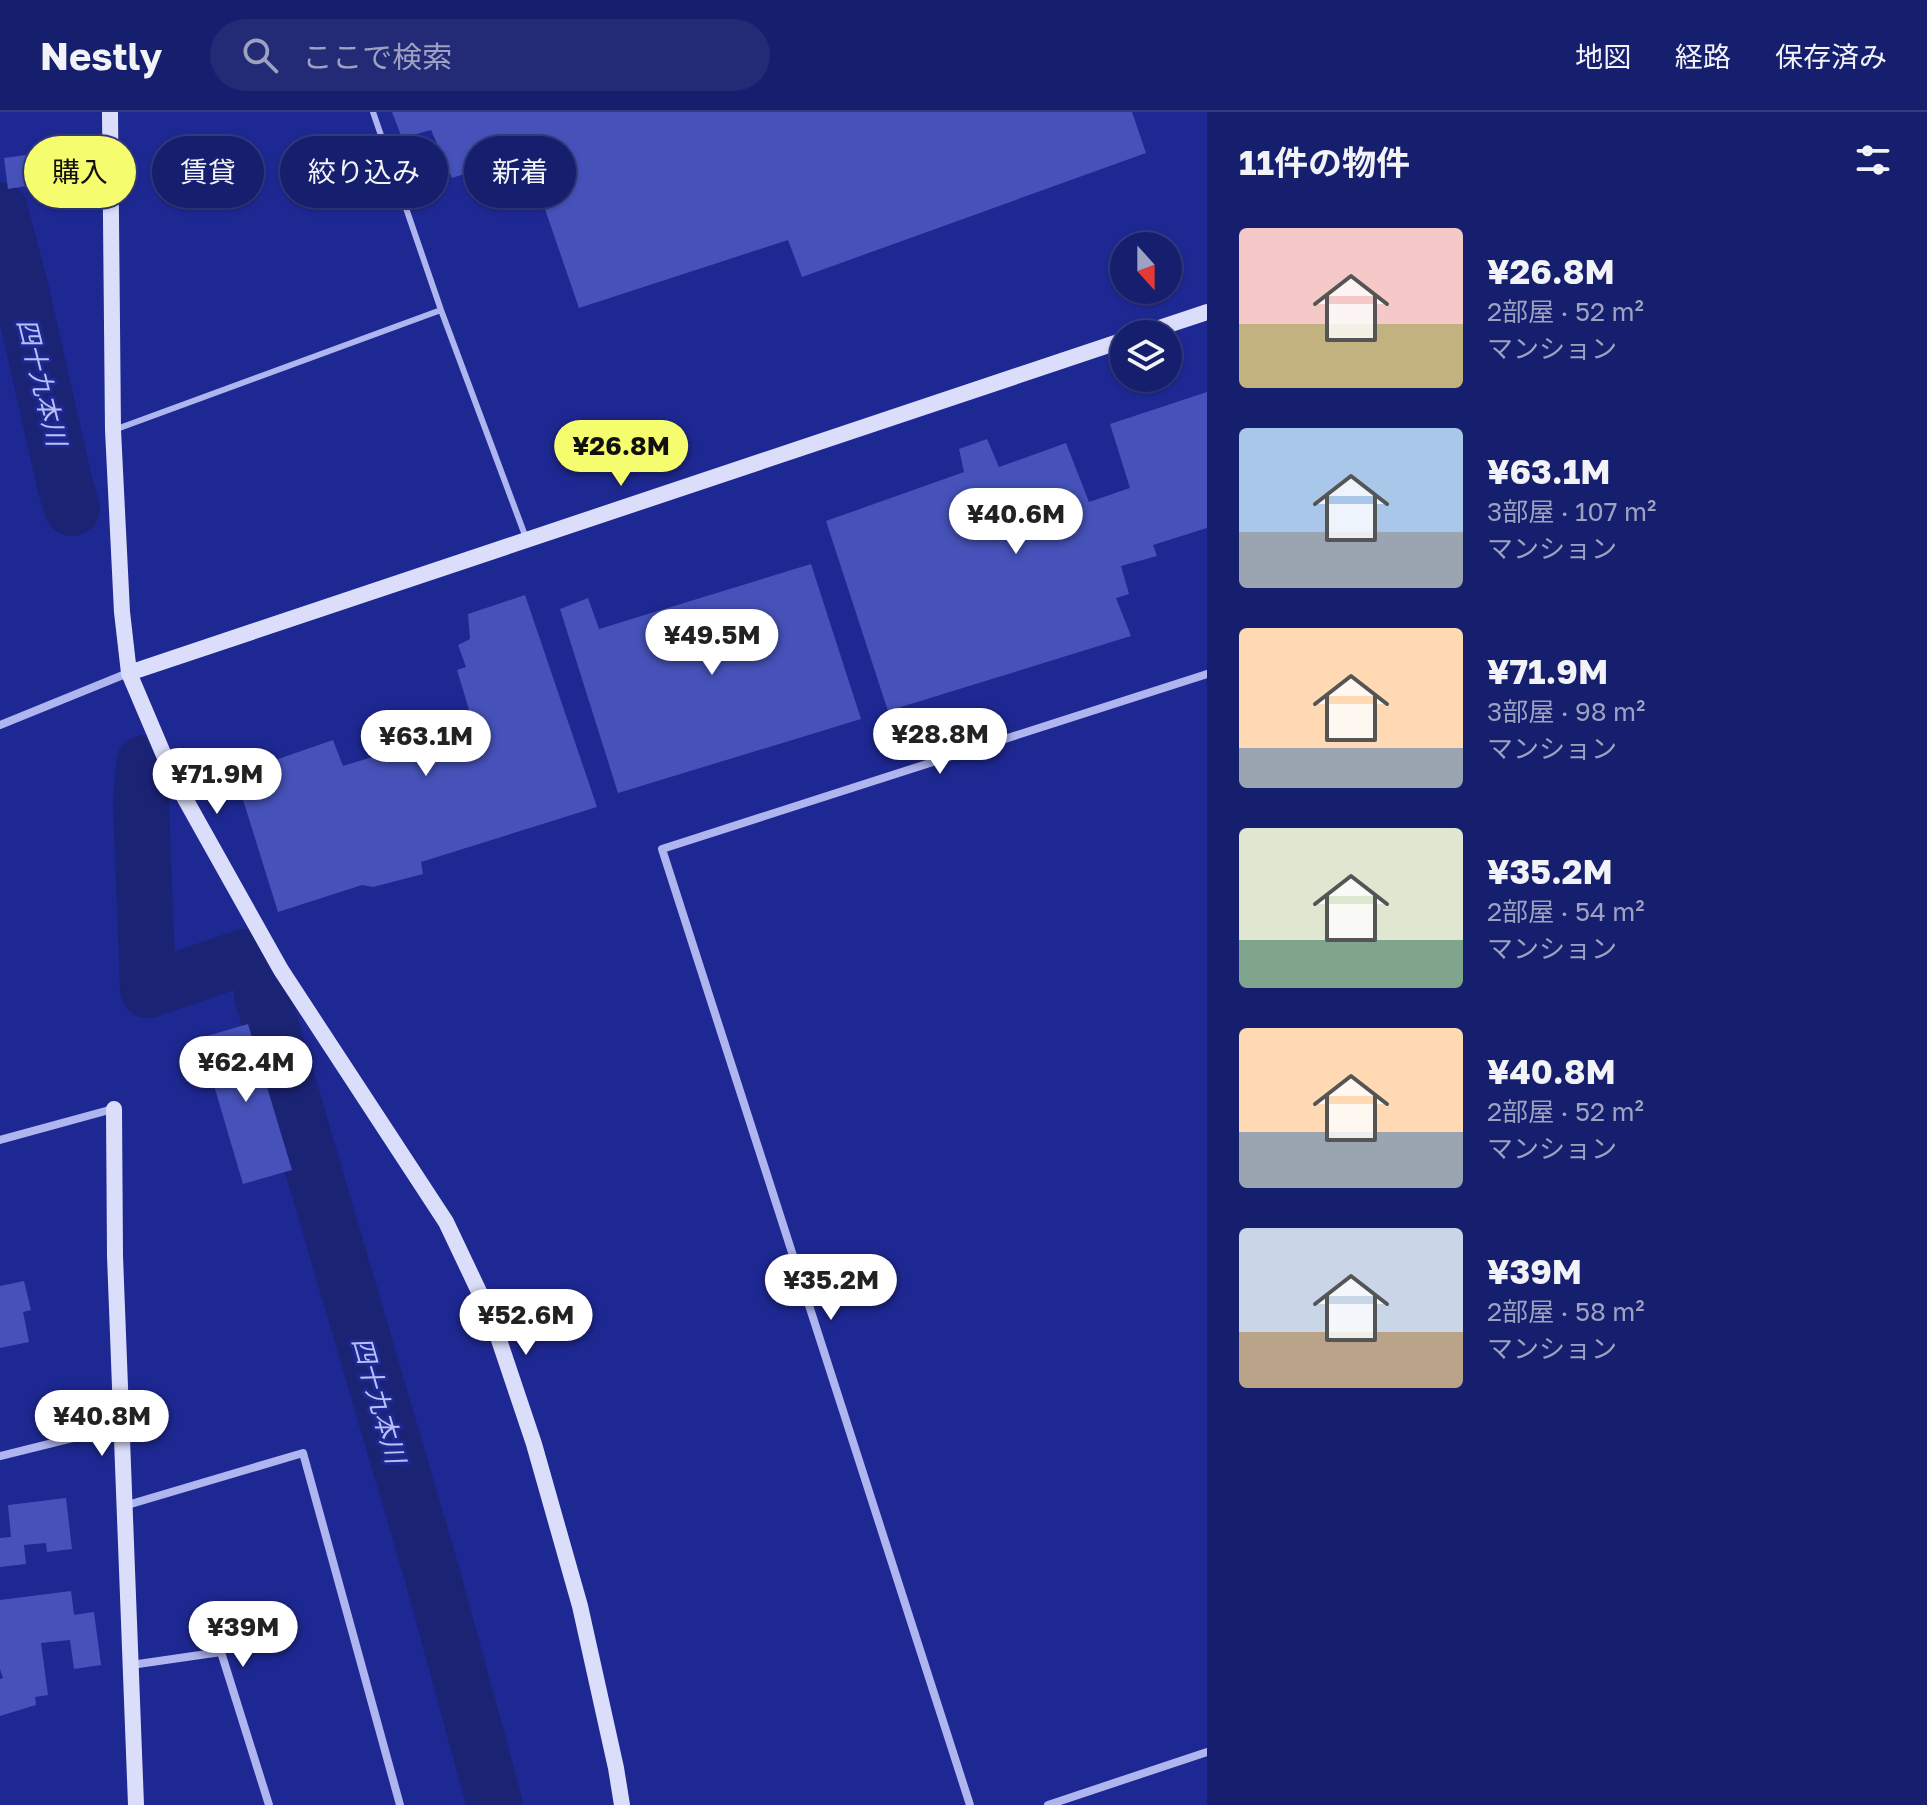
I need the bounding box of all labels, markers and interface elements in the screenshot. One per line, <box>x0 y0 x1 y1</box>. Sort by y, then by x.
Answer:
search box <box>210 19 770 91</box>
text: Nestly <box>40 33 162 78</box>
icon: search <box>238 33 282 77</box>
text: ここで検索 <box>302 39 452 75</box>
text: 地図 <box>1575 40 1631 73</box>
text: 経路 <box>1675 40 1731 73</box>
text: 保存済み <box>1775 40 1887 73</box>
chip: 購入 <box>24 136 136 208</box>
chip: 賃貸 <box>152 136 264 208</box>
chip: 絞り込み <box>280 136 448 208</box>
chip: 新着 <box>464 136 576 208</box>
icon: filters <box>1851 138 1895 182</box>
text: 11件の物件 <box>1239 142 1410 182</box>
north arrow <box>1110 232 1182 304</box>
map controls <box>1110 232 1182 392</box>
text: ¥26.8M <box>1487 251 1615 291</box>
icon: home <box>1303 260 1399 356</box>
text: 2部屋 · 52 m² <box>1487 296 1644 327</box>
water label: 四十九本川 <box>11 315 73 452</box>
button: layers <box>1110 320 1182 392</box>
text: マンション <box>1487 333 1617 364</box>
pin: ¥26.8M <box>556 420 686 488</box>
text: ¥26.8M <box>572 430 670 461</box>
text: ¥63.1M <box>1487 451 1610 491</box>
icon: home <box>1303 460 1399 556</box>
pin: ¥40.6M <box>951 488 1081 556</box>
text: 3部屋 · 107 m² <box>1487 496 1656 527</box>
text: ¥40.6M <box>967 498 1065 529</box>
text: マンション <box>1487 533 1617 564</box>
pin: ¥49.5M <box>647 609 777 677</box>
text: ¥49.5M <box>663 619 761 650</box>
text: ¥71.9M <box>1487 651 1608 691</box>
icon: home <box>1303 660 1399 756</box>
text: 3部屋 · 98 m² <box>1487 696 1645 727</box>
pin: ¥28.8M <box>875 708 1005 776</box>
pin: ¥63.1M <box>361 710 491 778</box>
text: ¥28.8M <box>891 718 989 749</box>
text: ¥63.1M <box>379 720 473 751</box>
text: マンション <box>1487 733 1617 764</box>
pin: ¥71.9M <box>152 748 282 816</box>
text: ¥71.9M <box>171 758 263 789</box>
text: ¥35.2M <box>1487 851 1613 891</box>
icon: home <box>1303 860 1399 956</box>
text: 2部屋 · 54 m² <box>1487 896 1645 927</box>
text: マンション <box>1487 933 1617 964</box>
pin: ¥62.4M <box>181 1036 311 1104</box>
text: ¥62.4M <box>197 1046 295 1077</box>
text: ¥40.8M <box>1487 1051 1616 1091</box>
icon: home <box>1303 1060 1399 1156</box>
text: 2部屋 · 52 m² <box>1487 1096 1644 1127</box>
text: マンション <box>1487 1133 1617 1164</box>
text: ¥39M <box>1487 1251 1582 1291</box>
pin: ¥35.2M <box>766 1254 896 1322</box>
icon: home <box>1303 1260 1399 1356</box>
text: ¥35.2M <box>783 1264 879 1295</box>
pin: ¥52.6M <box>461 1289 591 1357</box>
text: 2部屋 · 58 m² <box>1487 1296 1645 1327</box>
text: ¥52.6M <box>478 1299 574 1330</box>
water label: 四十九本川 <box>346 1333 413 1470</box>
text: マンション <box>1487 1333 1617 1364</box>
pin: ¥40.8M <box>37 1390 167 1458</box>
text: ¥40.8M <box>53 1400 151 1431</box>
pin: ¥39M <box>196 1601 290 1669</box>
text: ¥39M <box>207 1611 279 1642</box>

